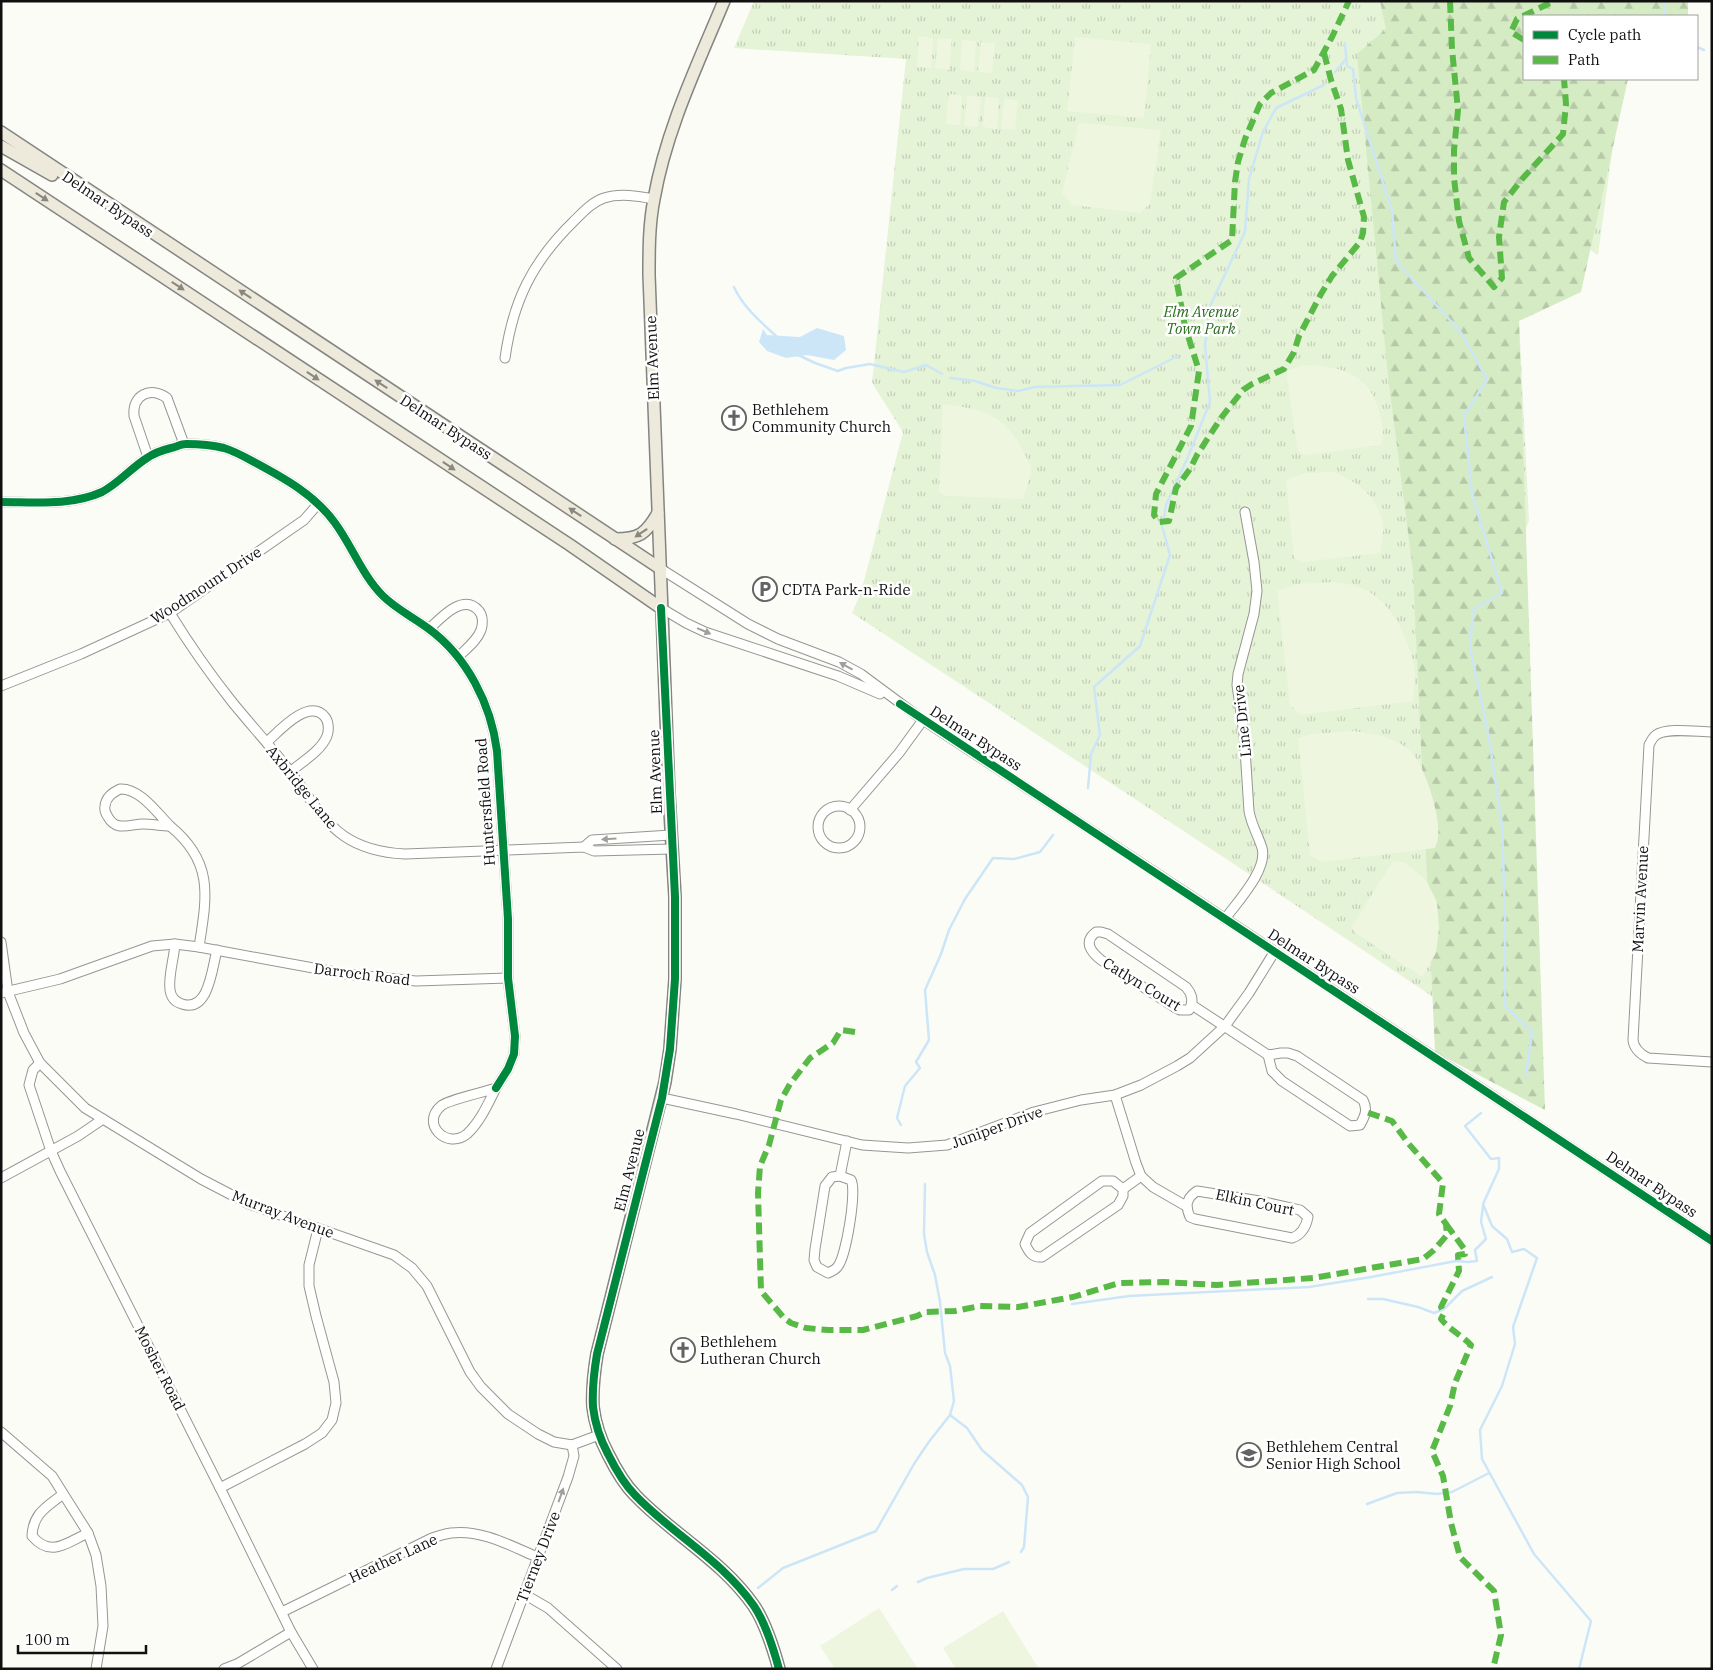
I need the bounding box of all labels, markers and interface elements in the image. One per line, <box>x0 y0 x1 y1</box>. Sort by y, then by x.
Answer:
legend <box>1523 15 1698 80</box>
text: Cycle path <box>1568 25 1641 44</box>
text: Path <box>1568 50 1600 69</box>
street label: Delmar Bypass <box>59 167 157 241</box>
one-way arrow <box>35 192 49 202</box>
one-way arrow <box>171 281 184 291</box>
one-way arrow <box>238 289 252 299</box>
park label: Elm Avenue Town Park <box>1162 302 1239 338</box>
street label: Elm Avenue <box>641 315 663 401</box>
one-way arrow <box>307 371 320 381</box>
one-way arrow <box>374 379 387 389</box>
street label: Delmar Bypass <box>396 390 496 464</box>
place label: Bethlehem Community Church <box>752 400 891 436</box>
church icon: Bethlehem Community Church <box>721 405 747 431</box>
one-way arrow <box>442 461 455 471</box>
one-way arrow <box>568 507 581 517</box>
one-way arrow <box>635 528 648 538</box>
street label: Woodmount Drive <box>147 542 265 628</box>
parking icon: CDTA Park-n-Ride <box>752 576 778 602</box>
place label: CDTA Park-n-Ride <box>782 580 911 599</box>
one-way arrow <box>697 627 712 635</box>
one-way arrow <box>839 662 854 670</box>
street label: Line Drive <box>1229 684 1255 758</box>
street label: Delmar Bypass <box>926 701 1026 775</box>
street label: Elm Avenue <box>644 729 666 815</box>
street label: Huntersfield Road <box>471 737 499 867</box>
street label: Axbridge Lane <box>262 741 342 833</box>
one-way arrow <box>600 835 616 843</box>
street label: Marvin Avenue <box>1628 845 1652 953</box>
street label: Delmar Bypass <box>1264 924 1364 998</box>
street label: Catlyn Court <box>1099 953 1185 1015</box>
street label: Darroch Road <box>313 959 411 989</box>
street label: Juniper Drive <box>949 1102 1045 1152</box>
street label: Elm Avenue <box>610 1127 648 1213</box>
street label: Delmar Bypass <box>1603 1147 1701 1221</box>
street label: Elkin Court <box>1214 1184 1296 1220</box>
street label: Murray Avenue <box>229 1186 337 1242</box>
street label: Mosher Road <box>131 1323 189 1413</box>
place label: Bethlehem Lutheran Church <box>700 1332 821 1368</box>
church icon: Bethlehem Lutheran Church <box>670 1337 696 1363</box>
place label: Bethlehem Central Senior High School <box>1266 1437 1401 1473</box>
school or university icon: Bethlehem Central Senior High School <box>1236 1442 1262 1468</box>
one-way arrow <box>558 1488 565 1503</box>
street label: Tierney Drive <box>512 1509 564 1605</box>
street label: Heather Lane <box>346 1529 440 1587</box>
scale bar <box>18 1622 145 1654</box>
text: 100 m <box>25 1630 70 1649</box>

